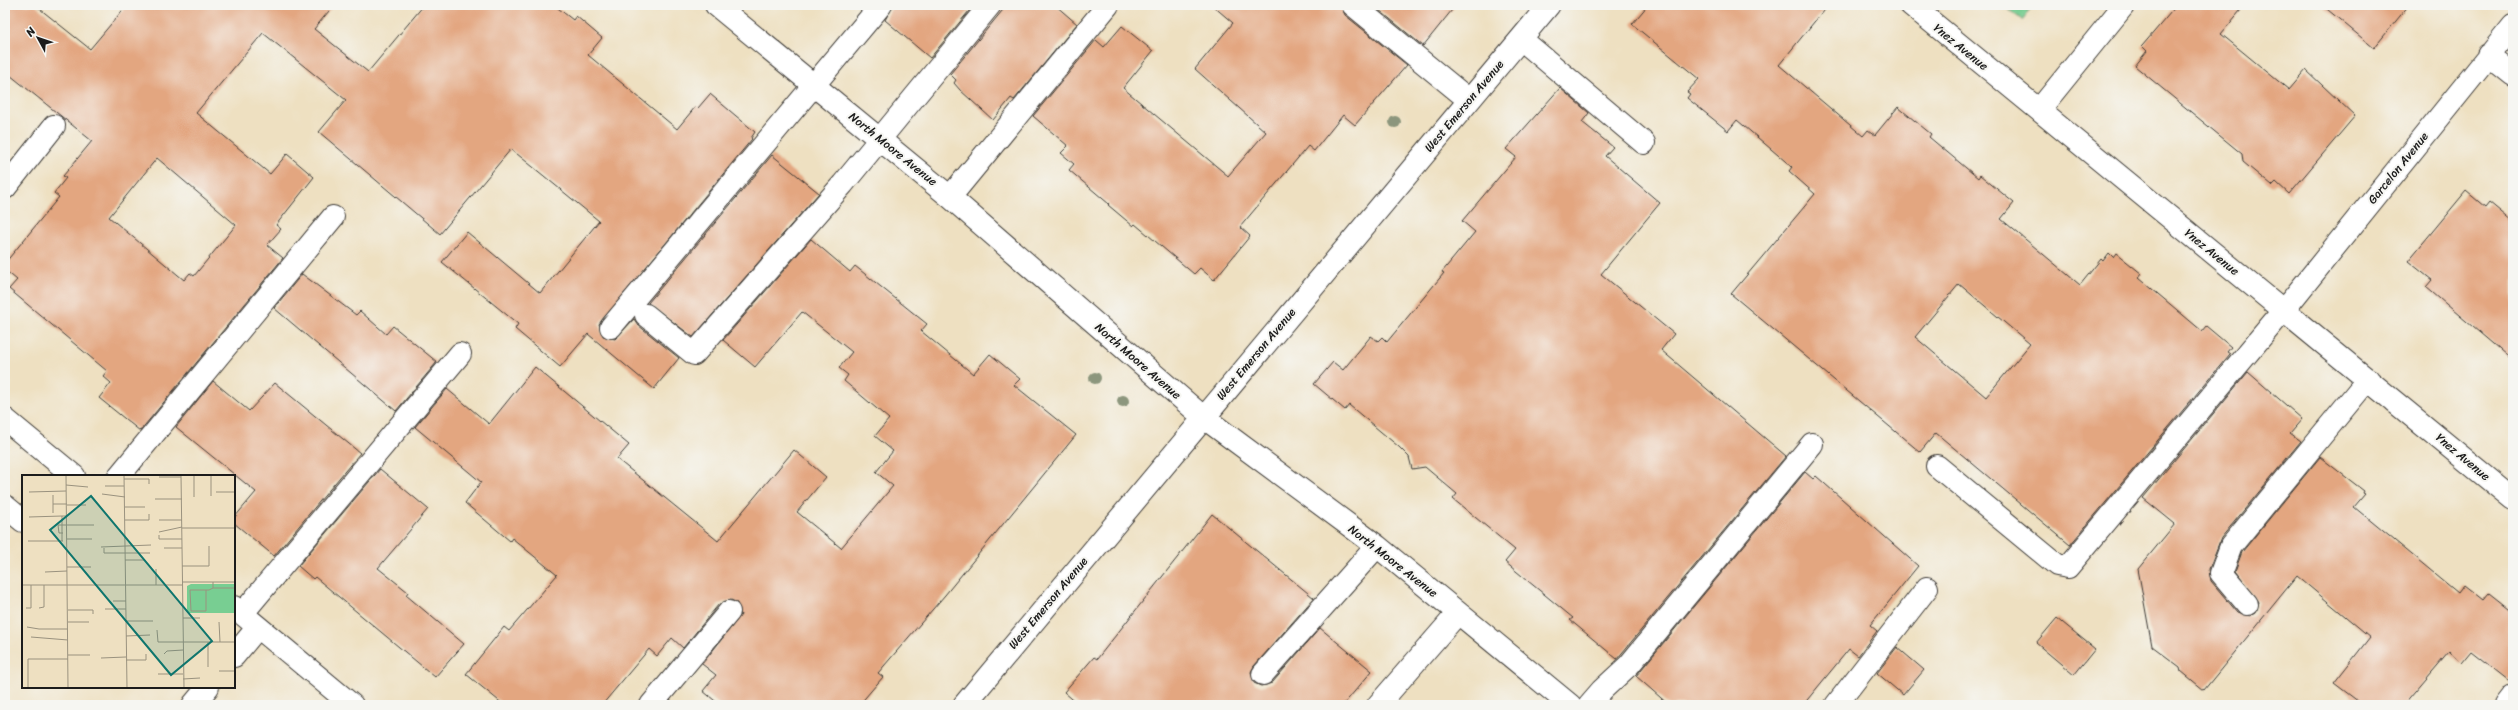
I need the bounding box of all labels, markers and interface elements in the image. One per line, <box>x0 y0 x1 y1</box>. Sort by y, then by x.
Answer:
north arrow <box>18 18 58 58</box>
street label: Ynez Avenue <box>1928 18 1994 76</box>
text: N <box>20 23 41 42</box>
street label: West Emerson Avenue <box>1418 54 1510 157</box>
street label: North Moore Avenue <box>844 106 942 192</box>
street label: Garcelon Avenue <box>2362 127 2434 209</box>
street label: Ynez Avenue <box>2179 223 2245 281</box>
street label: West Emerson Avenue <box>1210 302 1302 405</box>
street label: North Moore Avenue <box>1090 317 1186 405</box>
street label: Ynez Avenue <box>2431 427 2495 487</box>
inset map <box>22 475 235 688</box>
street label: North Moore Avenue <box>1343 519 1443 603</box>
street label: West Emerson Avenue <box>1002 551 1094 654</box>

